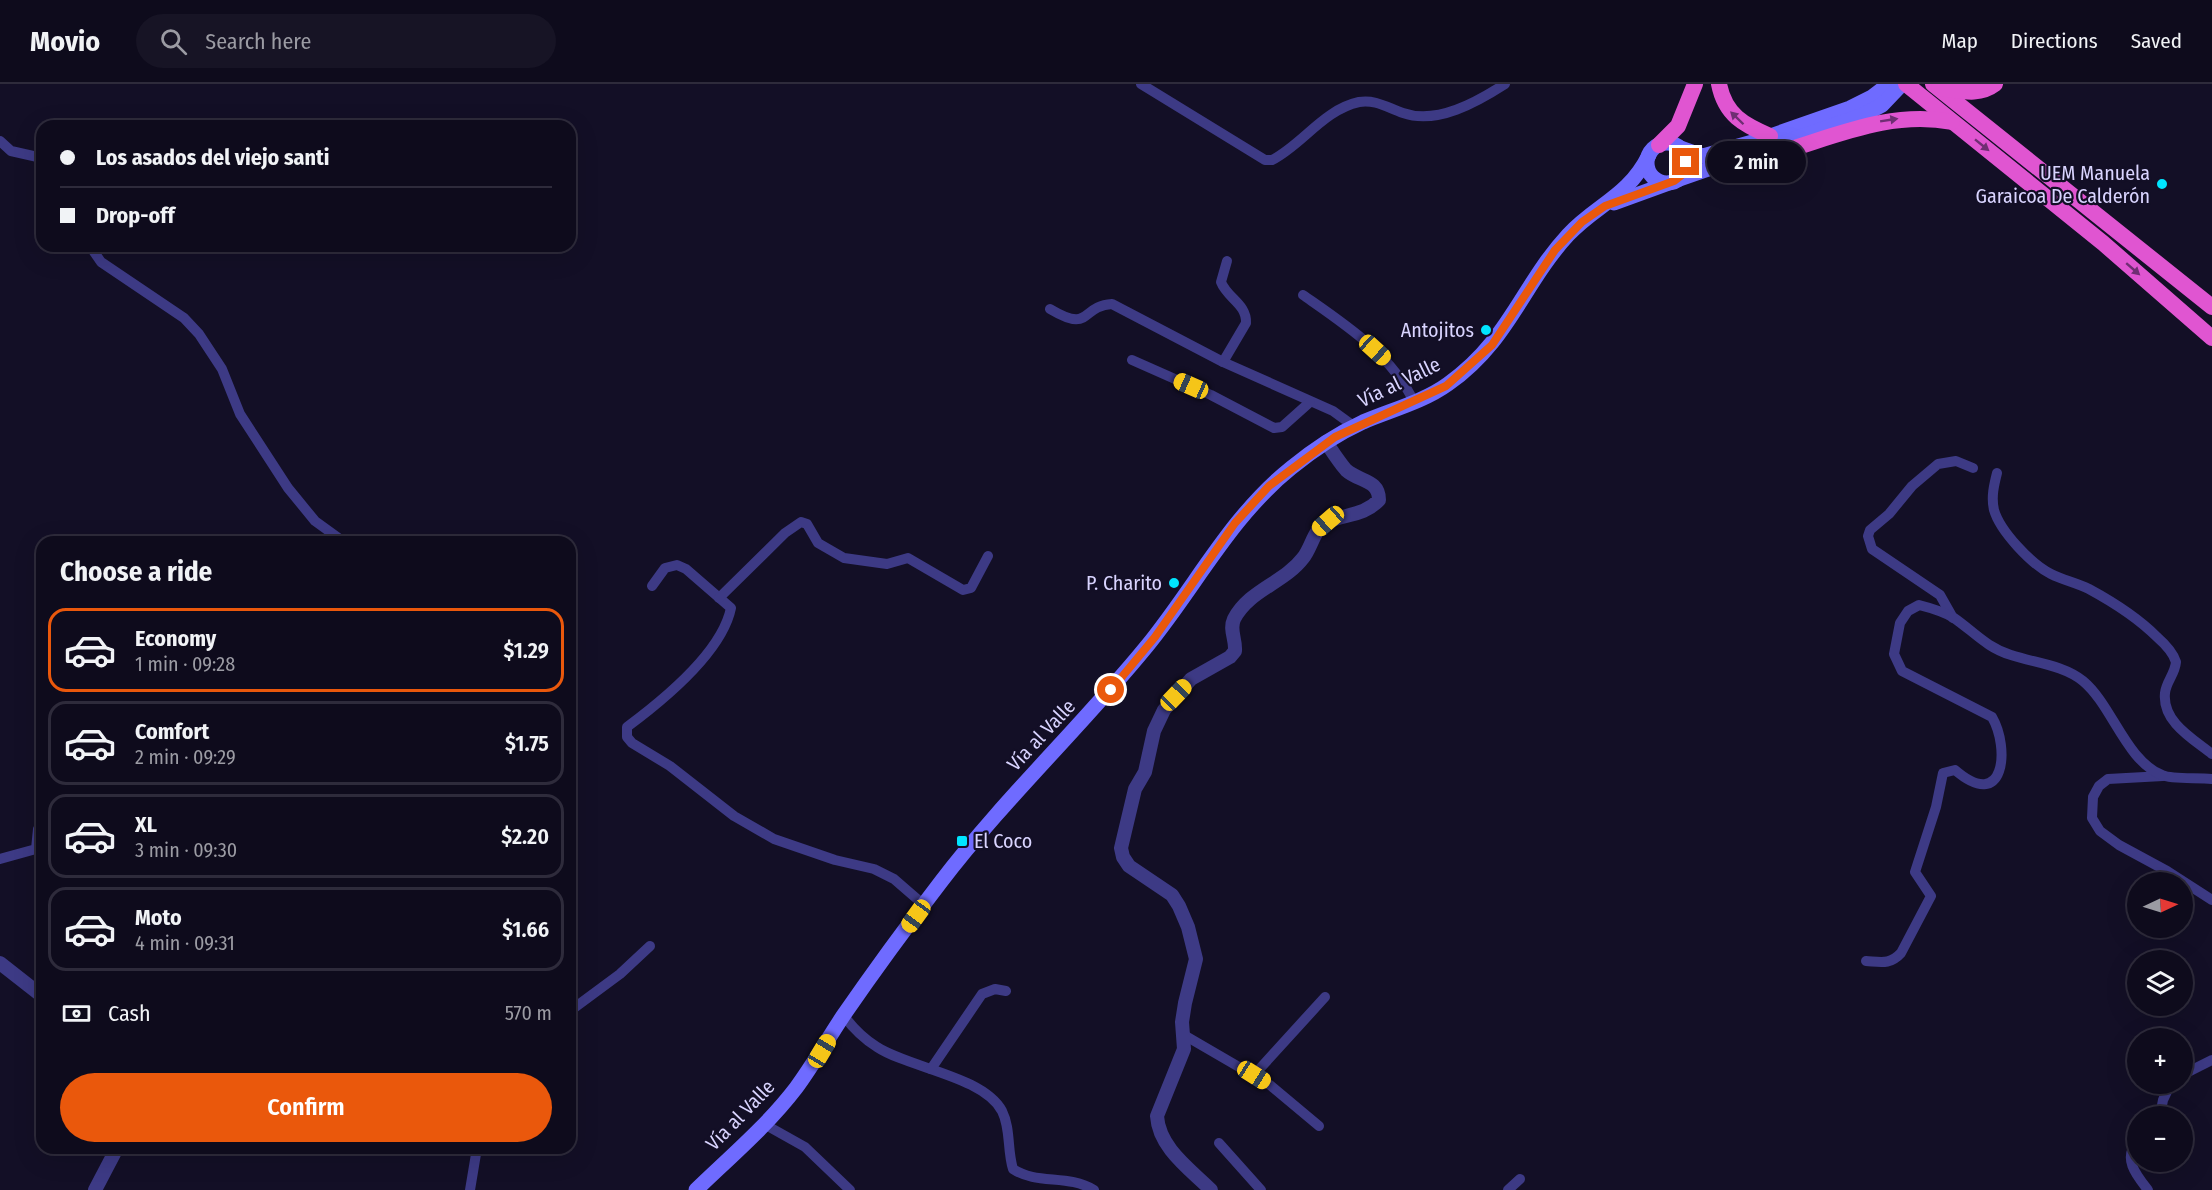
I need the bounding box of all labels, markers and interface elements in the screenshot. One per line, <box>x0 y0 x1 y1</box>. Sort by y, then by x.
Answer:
search box <box>136 14 556 68</box>
text: Movio <box>30 25 100 58</box>
icon: search <box>157 25 190 58</box>
text: Search here <box>205 28 311 55</box>
text: Map <box>1941 28 1978 54</box>
text: Directions <box>2011 28 2098 54</box>
text: Saved <box>2131 28 2182 54</box>
one-way arrow <box>1729 111 1744 125</box>
one-way arrow <box>1880 115 1899 124</box>
one-way arrow <box>1974 139 1990 152</box>
callout: 2 min <box>1707 141 1806 183</box>
text: Los asados del viejo santi <box>96 144 329 171</box>
route end <box>1672 148 1699 175</box>
text: 2 min <box>1734 150 1779 174</box>
place label: UEM Manuela Garaicoa De Calderón <box>1976 161 2150 208</box>
marker: UEM Manuela Garaicoa De Calderón <box>2155 177 2169 191</box>
text: Drop-off <box>96 202 175 229</box>
one-way arrow <box>2125 262 2140 275</box>
place label: Antojitos <box>1401 318 1474 342</box>
marker: Antojitos <box>1479 323 1493 337</box>
car <box>1356 331 1394 369</box>
street label: Vía al Valle <box>1354 352 1444 412</box>
car <box>1171 370 1211 402</box>
car <box>1309 502 1347 540</box>
text: Choose a ride <box>60 556 212 588</box>
place label: P. Charito <box>1086 571 1162 595</box>
marker: P. Charito <box>1167 576 1181 590</box>
icon: car <box>63 623 117 677</box>
text: Economy <box>135 625 216 652</box>
text: $1.29 <box>504 637 549 664</box>
text: 1 min · 09:28 <box>135 652 235 676</box>
route start <box>1097 676 1124 703</box>
car <box>1157 676 1195 714</box>
street label: Vía al Valle <box>1002 694 1080 776</box>
icon: car <box>63 716 117 770</box>
text: Comfort <box>135 718 209 745</box>
text: $1.75 <box>505 730 549 757</box>
text: 2 min · 09:29 <box>135 745 236 769</box>
icon: car <box>63 809 117 863</box>
text: XL <box>135 811 157 838</box>
text: $2.20 <box>501 823 549 850</box>
place label: El Coco <box>974 829 1032 853</box>
marker: El Coco <box>955 834 969 848</box>
text: 3 min · 09:30 <box>135 838 237 862</box>
north arrow <box>2127 872 2193 938</box>
map controls <box>2127 872 2193 1172</box>
car <box>898 896 934 936</box>
icon: car <box>63 902 117 956</box>
text: Moto <box>135 904 182 931</box>
text: $1.66 <box>502 916 549 943</box>
text: 4 min · 09:31 <box>135 931 235 955</box>
button: layers <box>2127 950 2193 1016</box>
icon: cash <box>60 997 93 1030</box>
text: Cash <box>108 1000 151 1027</box>
text: 570 m <box>505 1001 552 1025</box>
button: + <box>2127 1028 2193 1094</box>
car <box>805 1031 839 1071</box>
car <box>1234 1058 1274 1092</box>
button: Confirm <box>60 1073 552 1142</box>
street label: Vía al Valle <box>701 1075 779 1155</box>
button: − <box>2127 1106 2193 1172</box>

